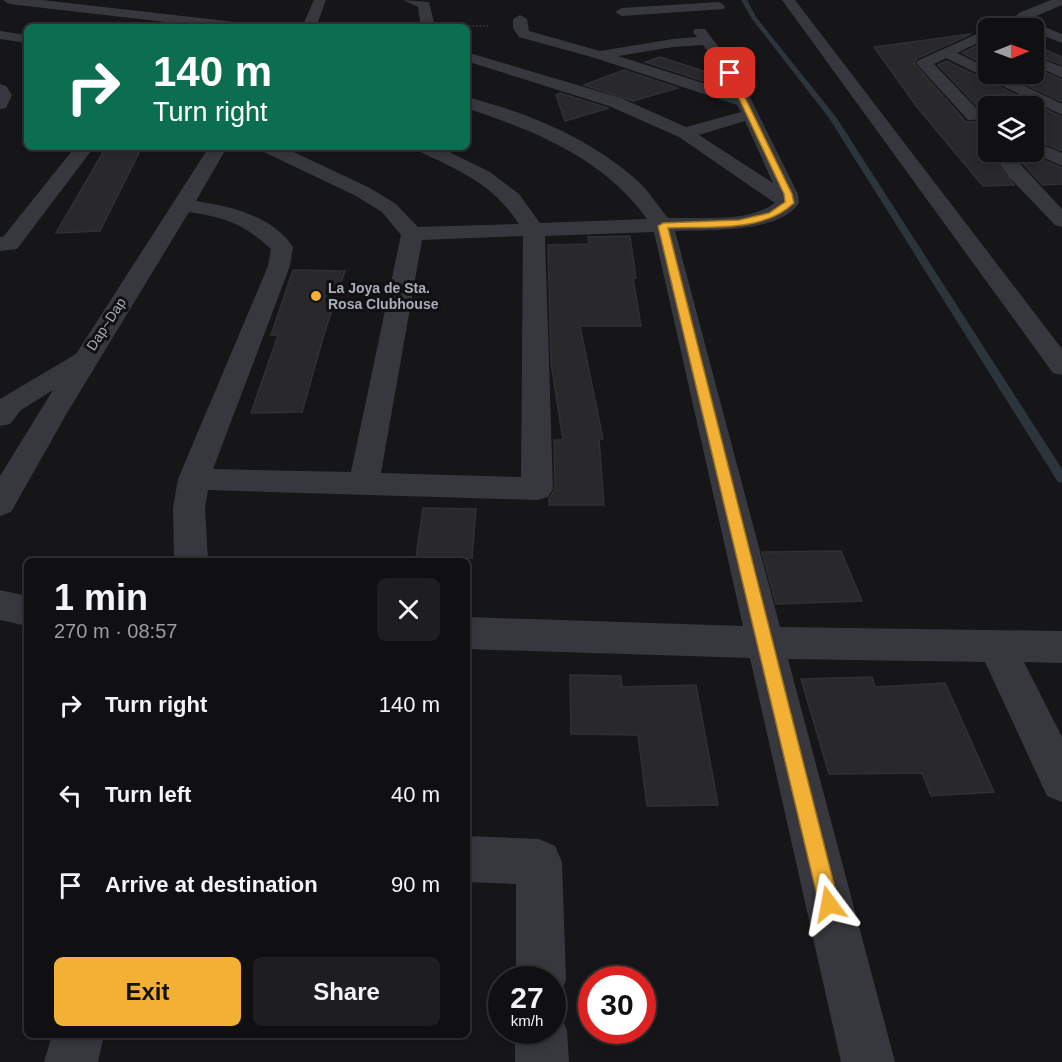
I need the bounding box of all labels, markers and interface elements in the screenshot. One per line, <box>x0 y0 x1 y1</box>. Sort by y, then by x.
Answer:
north arrow <box>978 18 1044 84</box>
map controls <box>978 18 1044 162</box>
pin <box>704 47 755 98</box>
icon: right <box>54 48 132 126</box>
text: 140 m <box>153 48 272 95</box>
icon: arrive <box>713 56 746 89</box>
button: layers <box>978 96 1044 162</box>
text: Turn right <box>153 97 268 127</box>
place label: La Joya de Sta. Rosa Clubhouse <box>328 280 439 312</box>
marker: La Joya de Sta. Rosa Clubhouse <box>309 289 323 303</box>
street label: Dap~Dap <box>83 294 129 353</box>
text: 1 min <box>54 577 148 618</box>
button: close <box>377 578 440 641</box>
text: 270 m · 08:57 <box>54 620 177 642</box>
icon: right <box>54 689 87 722</box>
text: Turn right <box>105 692 207 717</box>
text: 140 m <box>379 692 440 717</box>
icon: left <box>54 779 87 812</box>
text: Turn left <box>105 782 191 807</box>
text: 40 m <box>391 782 440 807</box>
icon: arrive <box>54 869 87 902</box>
text: Arrive at destination <box>105 872 318 897</box>
text: 90 m <box>391 872 440 897</box>
position arrow <box>797 872 861 936</box>
button: Exit <box>54 957 241 1026</box>
button: Share <box>253 957 440 1026</box>
speed limit sign: 30 <box>578 966 656 1044</box>
text: 27 <box>510 981 544 1014</box>
text: km/h <box>511 1012 543 1029</box>

